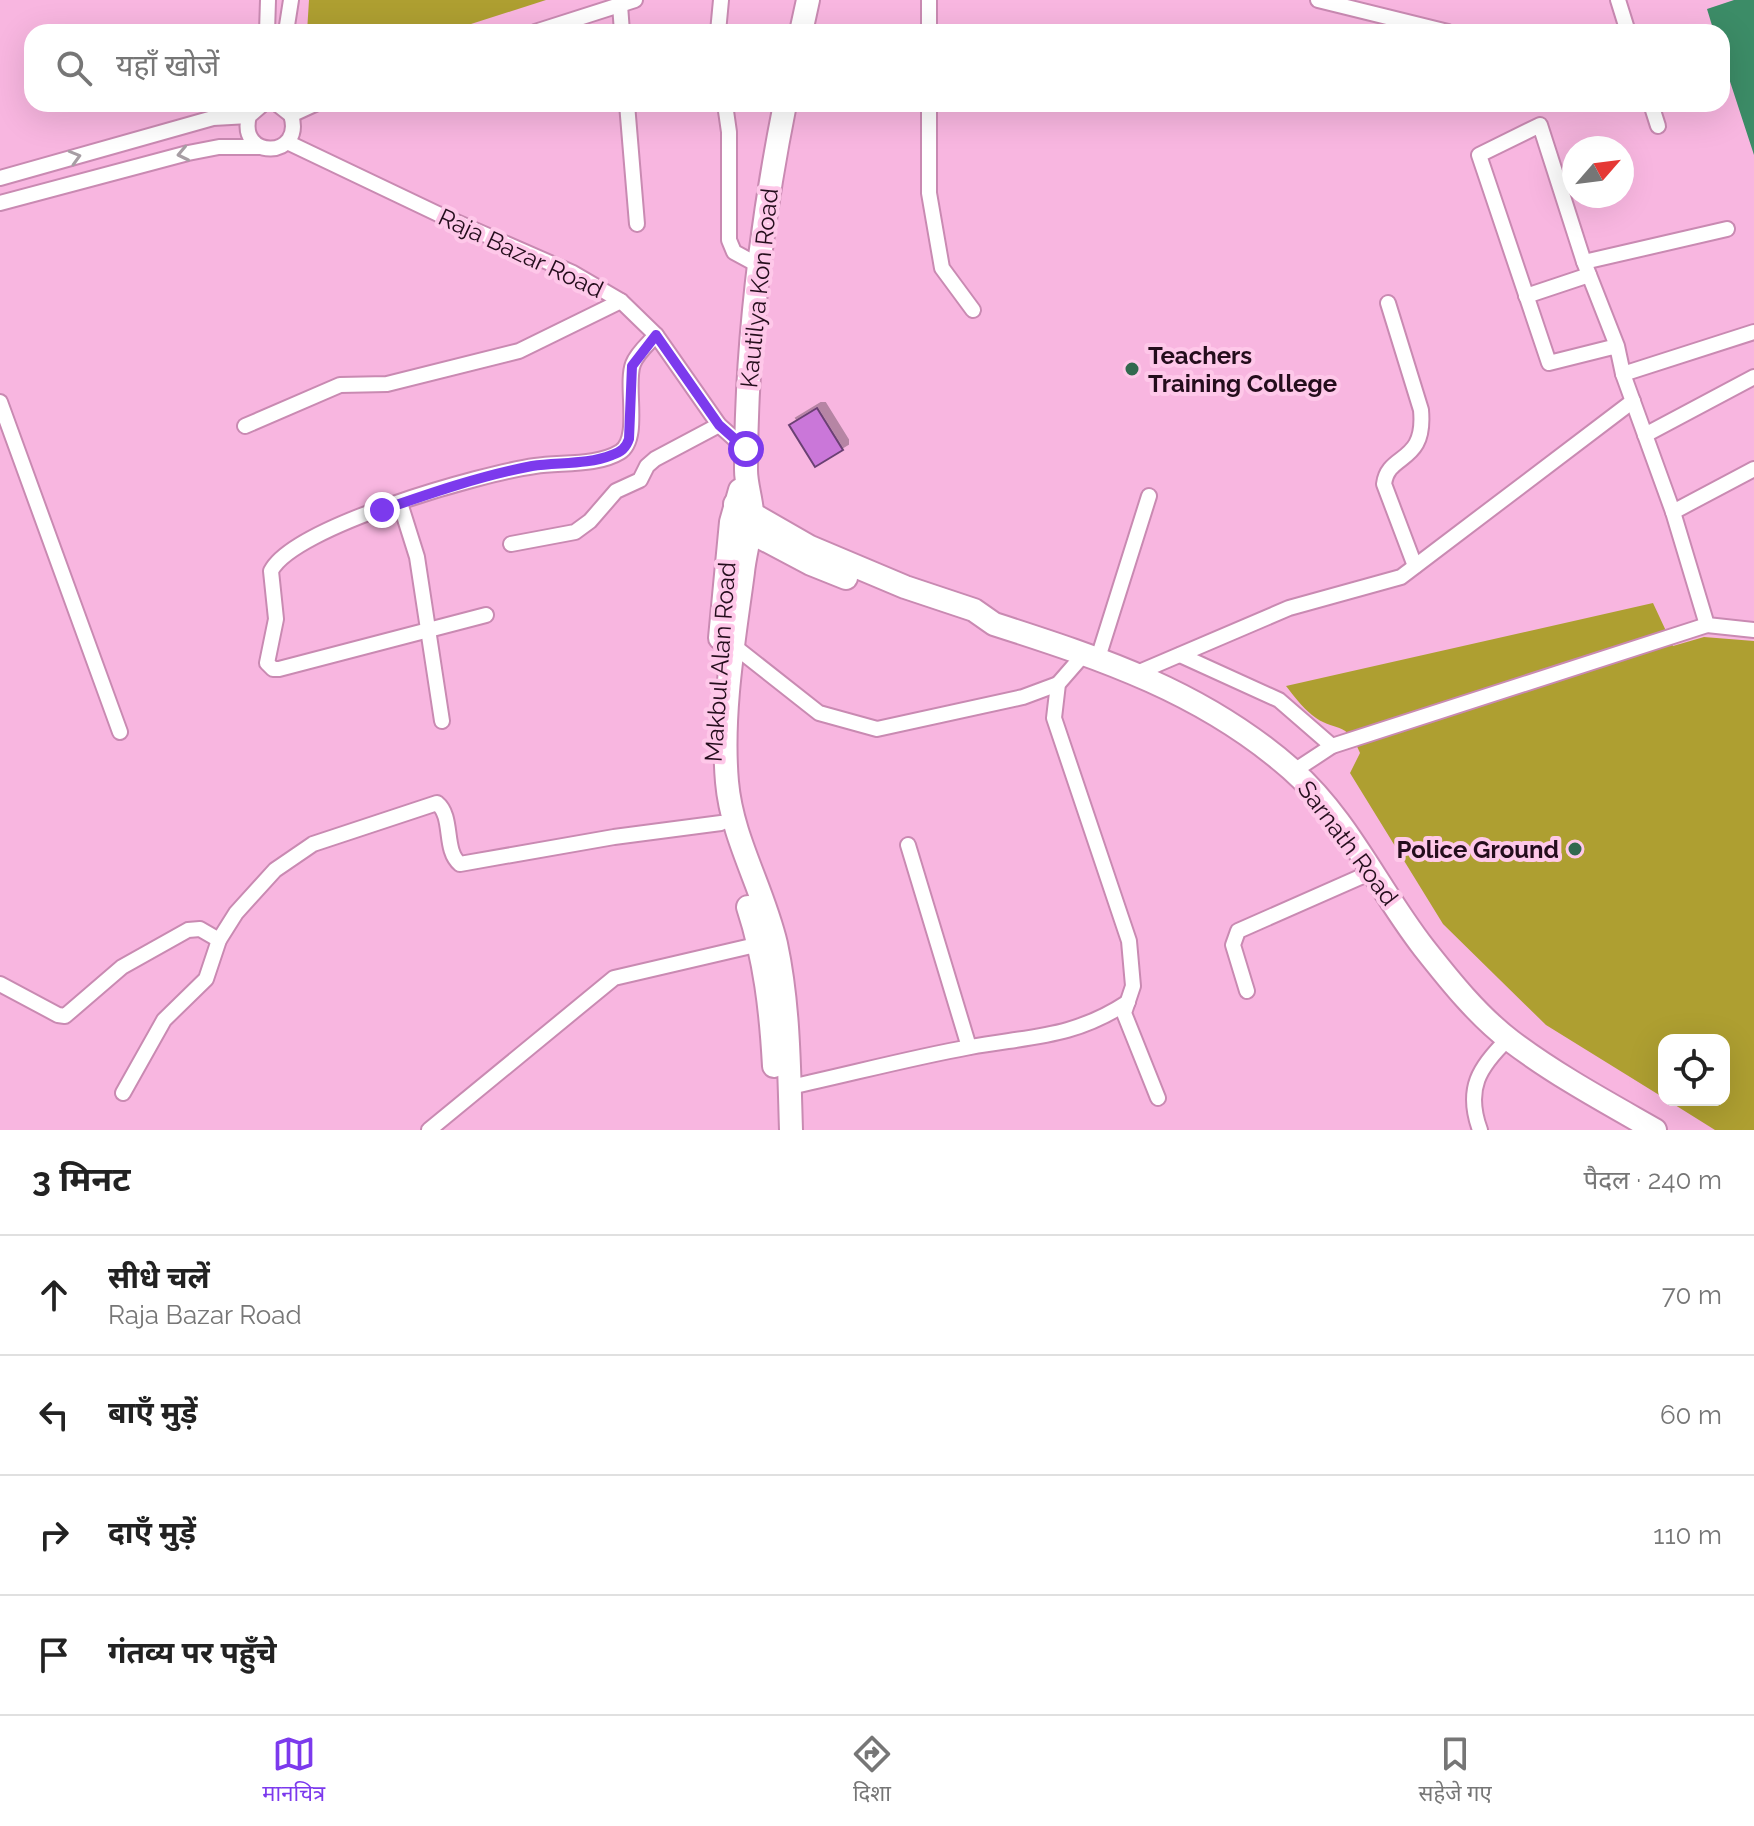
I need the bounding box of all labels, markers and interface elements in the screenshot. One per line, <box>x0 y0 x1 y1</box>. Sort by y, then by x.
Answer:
search box <box>24 24 1730 112</box>
icon: search <box>52 46 96 90</box>
text: यहाँ खोजें <box>116 48 219 83</box>
north arrow <box>1562 136 1634 208</box>
one-way arrow <box>177 145 190 162</box>
one-way arrow <box>68 149 82 166</box>
street label: Kautilya Kon Road <box>734 187 784 389</box>
street label: Raja Bazar Road <box>434 202 608 304</box>
place label: Teachers Training College <box>1148 341 1337 398</box>
marker: Teachers Training College <box>1123 360 1141 378</box>
route start <box>728 431 764 467</box>
route end <box>364 492 400 528</box>
street label: Makbul Alan Road <box>699 561 741 763</box>
street label: Sarnath Road <box>1292 775 1404 911</box>
place label: Police Ground <box>1397 835 1559 864</box>
marker: Police Ground <box>1566 840 1584 858</box>
map controls <box>1658 1034 1730 1106</box>
button: locate <box>1658 1034 1730 1106</box>
text: 3 मिनट <box>32 1159 131 1199</box>
text: पैदल · 240 m <box>1583 1165 1722 1195</box>
text: सीधे चलें <box>108 1260 210 1295</box>
icon: ahead <box>32 1273 76 1317</box>
text: 70 m <box>1662 1280 1722 1310</box>
text: Raja Bazar Road <box>108 1300 302 1330</box>
icon: left <box>32 1393 76 1437</box>
text: बाएँ मुड़ें <box>108 1395 197 1430</box>
text: 60 m <box>1660 1400 1722 1430</box>
icon: right <box>32 1513 76 1557</box>
text: दाएँ मुड़ें <box>108 1515 196 1550</box>
text: 110 m <box>1653 1520 1722 1550</box>
icon: arrive <box>32 1633 76 1677</box>
text: गंतव्य पर पहुँचे <box>108 1635 277 1670</box>
tab: मानचित्र <box>262 1732 325 1810</box>
tab: दिशा <box>850 1732 894 1810</box>
tab: सहेजे गए <box>1419 1732 1492 1810</box>

